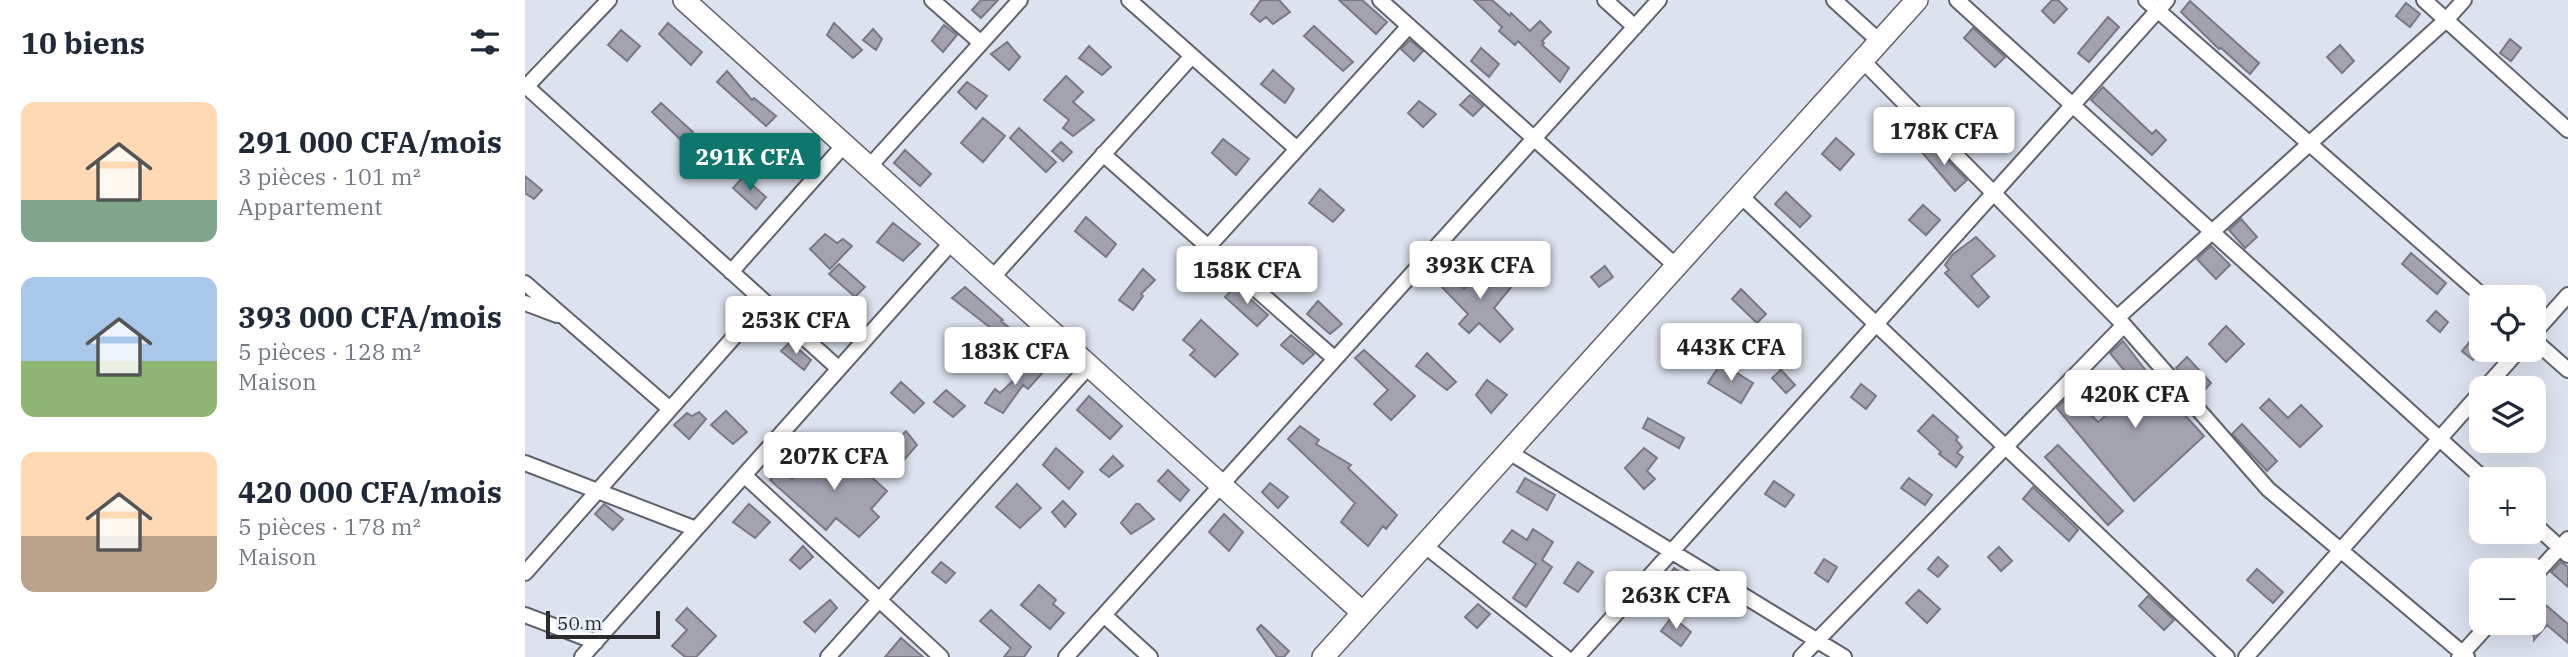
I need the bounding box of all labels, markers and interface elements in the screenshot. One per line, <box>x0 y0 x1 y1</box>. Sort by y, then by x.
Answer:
text: 10 biens <box>21 23 145 62</box>
icon: filters <box>466 23 504 61</box>
pin: 178K CFA <box>1872 108 2016 167</box>
text: 178K CFA <box>1890 115 1998 145</box>
text: 291 000 CFA/mois <box>238 122 502 161</box>
icon: home <box>77 130 161 214</box>
pin: 291K CFA <box>678 134 822 193</box>
text: 291K CFA <box>696 141 804 171</box>
text: 3 pièces · 101 m² <box>238 161 421 191</box>
text: Appartement <box>238 191 382 221</box>
pin: 393K CFA <box>1408 242 1552 301</box>
pin: 158K CFA <box>1175 246 1319 306</box>
text: 393K CFA <box>1426 249 1534 279</box>
text: 158K CFA <box>1193 254 1301 284</box>
map controls <box>2469 285 2546 635</box>
button: locate <box>2469 285 2546 362</box>
pin: 253K CFA <box>724 296 868 356</box>
text: 393 000 CFA/mois <box>238 297 502 336</box>
text: 253K CFA <box>742 304 850 334</box>
icon: home <box>77 305 161 389</box>
pin: 443K CFA <box>1659 324 1803 383</box>
pin: 183K CFA <box>943 328 1087 387</box>
text: 443K CFA <box>1677 331 1785 361</box>
text: 183K CFA <box>961 335 1069 365</box>
text: 5 pièces · 128 m² <box>238 336 421 366</box>
text: Maison <box>238 366 317 396</box>
pin: 420K CFA <box>2063 370 2207 430</box>
button: layers <box>2469 376 2546 453</box>
text: 420K CFA <box>2081 378 2189 408</box>
pin: 207K CFA <box>762 433 906 492</box>
text: 207K CFA <box>780 440 888 470</box>
button: + <box>2469 467 2546 544</box>
text: 420 000 CFA/mois <box>238 472 502 511</box>
icon: home <box>77 480 161 564</box>
text: 5 pièces · 178 m² <box>238 511 421 541</box>
text: Maison <box>238 541 317 571</box>
button: − <box>2469 558 2546 635</box>
pin: 263K CFA <box>1604 572 1748 631</box>
text: 263K CFA <box>1622 579 1730 609</box>
scale bar <box>546 608 660 640</box>
text: 50 m <box>557 611 602 635</box>

